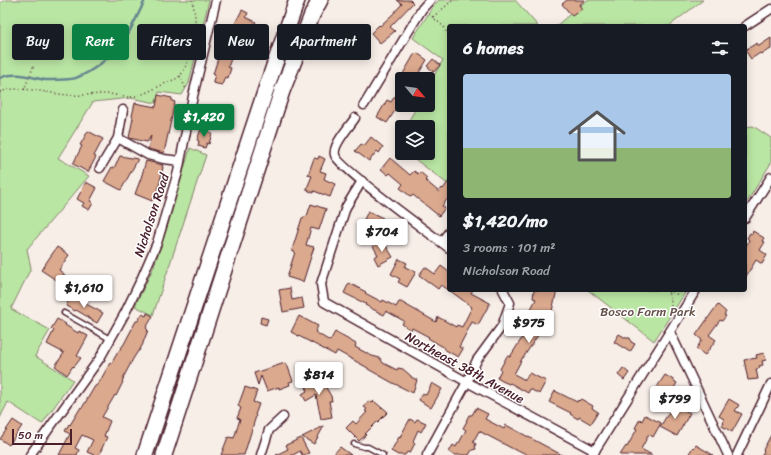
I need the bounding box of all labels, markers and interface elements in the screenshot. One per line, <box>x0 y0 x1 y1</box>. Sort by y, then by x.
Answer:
chip: Buy <box>12 24 64 60</box>
chip: Rent <box>72 24 129 60</box>
chip: Filters <box>137 24 206 60</box>
chip: New <box>214 24 269 60</box>
chip: Apartment <box>277 24 371 60</box>
text: 6 homes <box>463 33 523 63</box>
icon: filters <box>709 37 731 59</box>
north arrow <box>395 72 435 112</box>
map controls <box>395 72 435 160</box>
icon: home <box>561 100 633 172</box>
pin: $1,420 <box>171 104 237 138</box>
text: $1,420 <box>183 105 225 128</box>
button: layers <box>395 120 435 160</box>
street label: Nicholson Road <box>127 169 176 260</box>
text: $1,420/mo <box>463 206 548 236</box>
pin: $704 <box>358 219 406 253</box>
text: $704 <box>366 220 398 243</box>
text: 3 rooms · 101 m² <box>463 236 555 259</box>
text: Nicholson Road <box>463 259 550 282</box>
pin: $1,610 <box>51 275 117 309</box>
text: $1,610 <box>64 276 104 299</box>
park label: Bosco Farm Park <box>600 300 696 323</box>
pin: $975 <box>505 310 553 344</box>
text: $975 <box>513 311 545 334</box>
street label: Northeast 38th Avenue <box>401 325 529 410</box>
pin: $814 <box>295 362 343 396</box>
text: $814 <box>304 363 334 386</box>
pin: $799 <box>651 386 699 420</box>
text: $799 <box>659 387 691 410</box>
text: 50 m <box>18 426 43 445</box>
scale bar <box>12 427 72 446</box>

